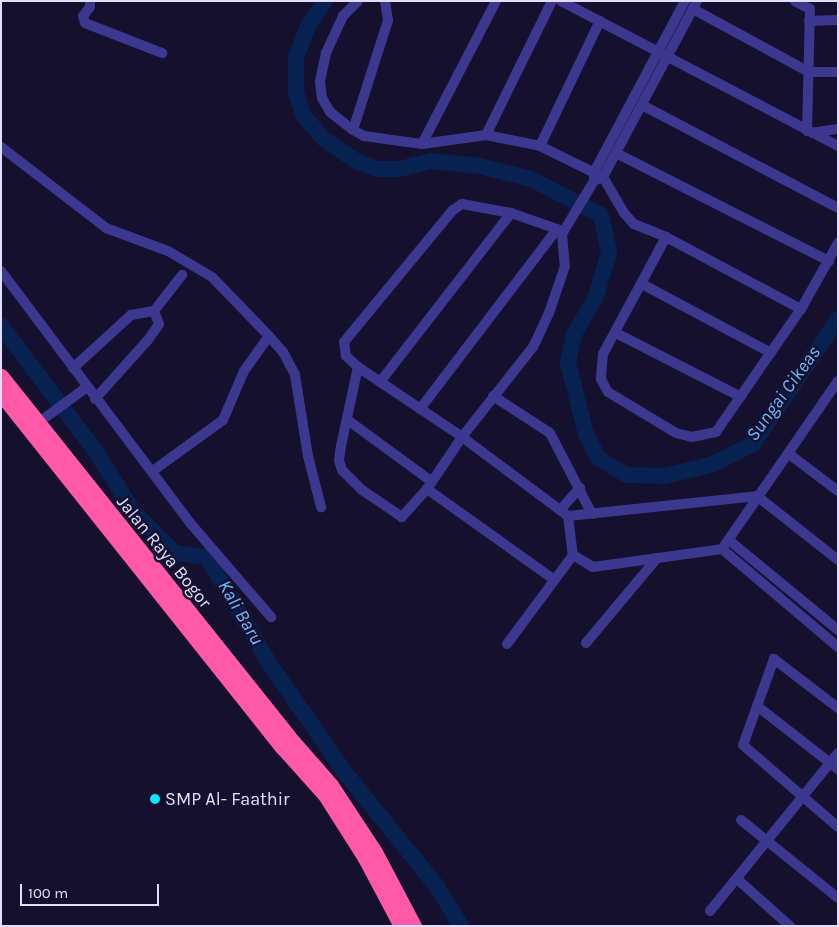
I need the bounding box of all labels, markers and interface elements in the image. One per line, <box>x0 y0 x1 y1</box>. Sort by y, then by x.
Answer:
water label: Sungai Cikeas <box>742 342 826 446</box>
street label: Jalan Raya Bogor <box>112 491 216 613</box>
water label: Kali Baru <box>212 577 268 649</box>
place label: SMP Al- Faathir <box>165 788 290 810</box>
marker: SMP Al- Faathir <box>149 793 161 805</box>
scale bar <box>22 874 161 906</box>
text: 100 m <box>28 884 68 902</box>

